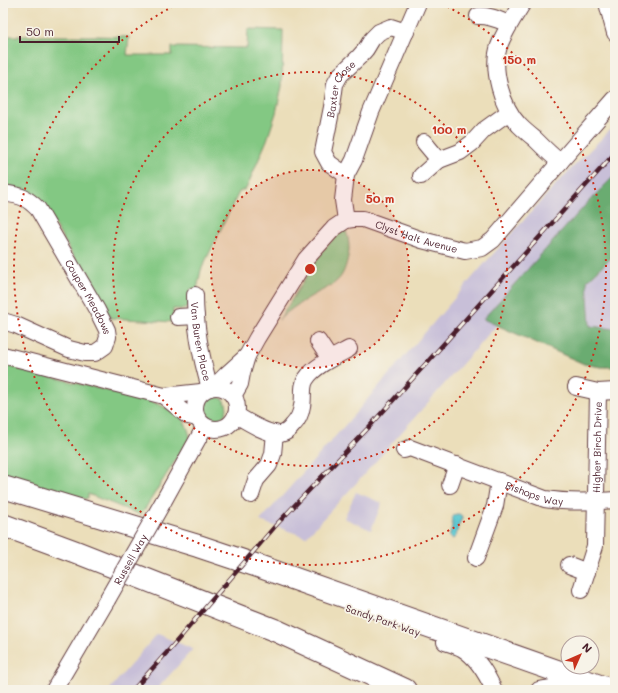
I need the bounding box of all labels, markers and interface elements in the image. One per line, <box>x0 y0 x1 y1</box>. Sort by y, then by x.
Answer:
scale bar <box>20 18 119 44</box>
text: 50 m <box>26 23 54 39</box>
text: 150 m <box>502 51 536 67</box>
street label: Baxter Close <box>323 57 358 119</box>
text: 100 m <box>432 121 466 137</box>
text: 50 m <box>366 190 394 206</box>
street label: Clyst Halt Avenue <box>373 217 459 256</box>
street label: Couper Meadows <box>62 257 115 335</box>
centre of rings <box>303 262 317 276</box>
street label: Van Buren Place <box>188 302 215 383</box>
street label: Higher Birch Drive <box>589 401 605 493</box>
street label: Bishops Way <box>503 478 564 508</box>
street label: Russell Way <box>110 531 150 587</box>
street label: Sandy Park Way <box>344 601 422 639</box>
north arrow <box>560 635 600 675</box>
text: N <box>579 639 596 656</box>

